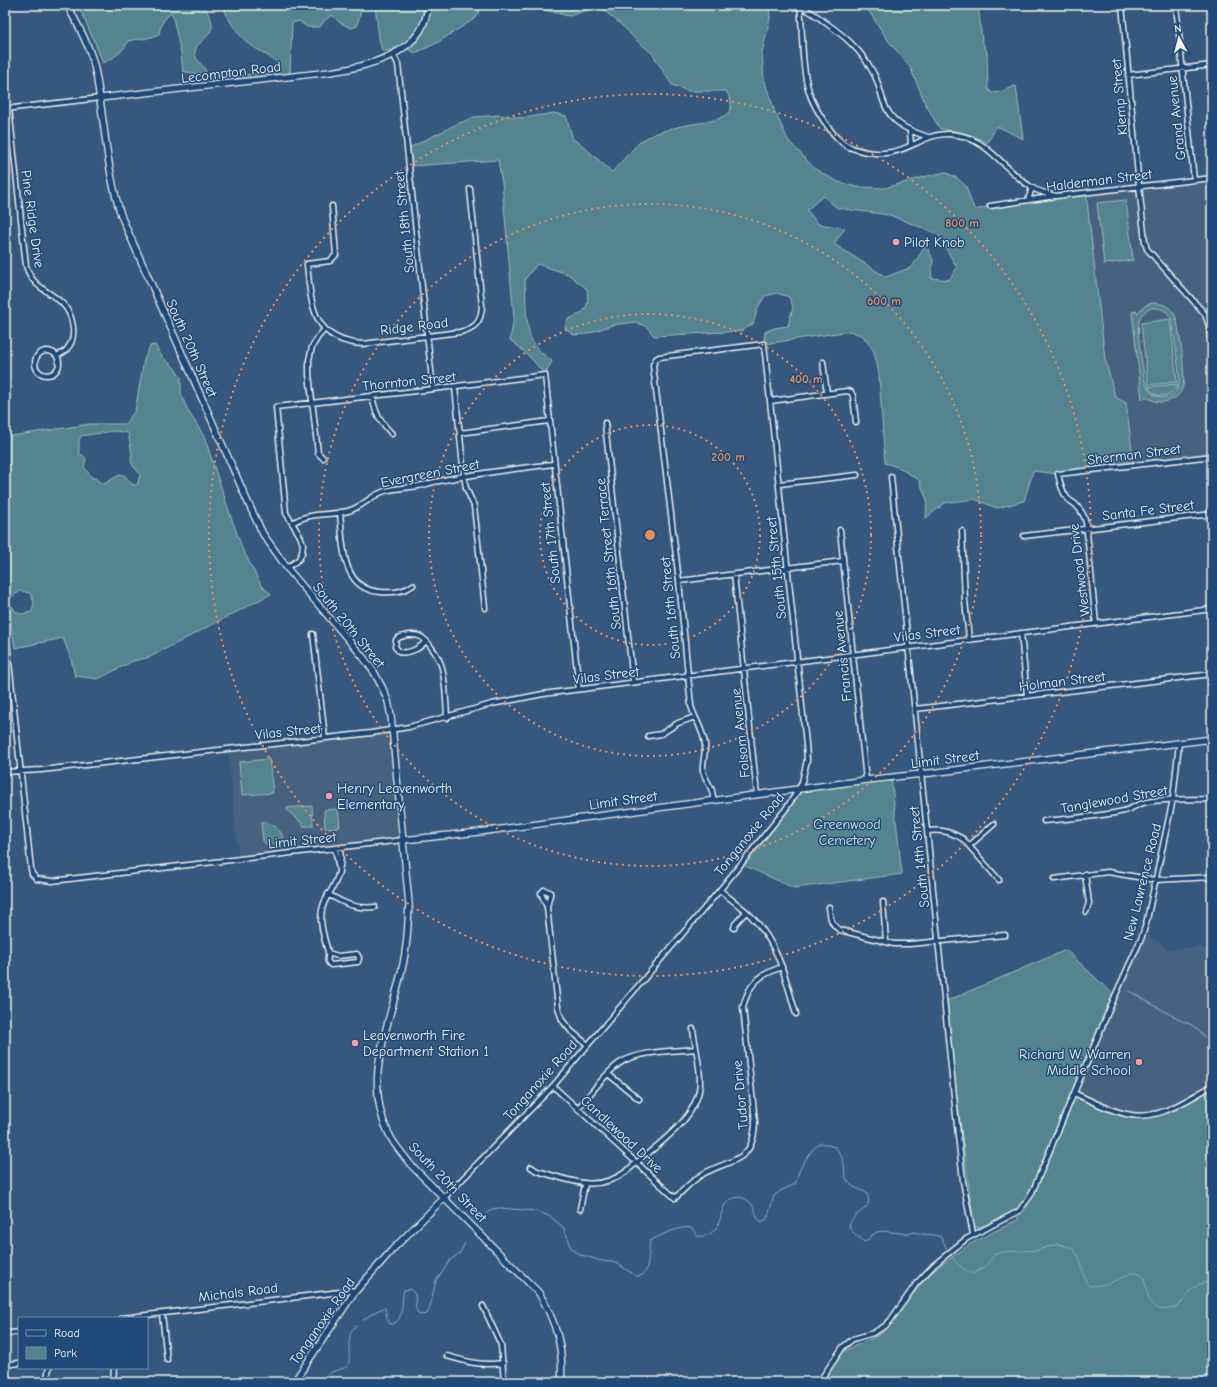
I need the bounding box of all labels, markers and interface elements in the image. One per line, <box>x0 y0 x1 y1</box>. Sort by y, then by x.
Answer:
north arrow <box>1159 18 1199 58</box>
text: N <box>1173 22 1182 35</box>
street label: Klemp Street <box>1108 57 1131 136</box>
street label: Lecompton Road <box>180 58 282 87</box>
street label: Grand Avenue <box>1164 75 1189 161</box>
street label: Halderman Street <box>1045 165 1154 195</box>
street label: Pine Ridge Drive <box>17 169 48 269</box>
street label: South 18th Street <box>391 169 418 274</box>
text: 800 m <box>945 216 979 230</box>
place label: Pilot Knob <box>904 234 965 251</box>
marker: Pilot Knob <box>891 237 901 247</box>
text: 600 m <box>867 294 901 308</box>
street label: South 20th Street <box>162 297 221 401</box>
street label: Ridge Road <box>379 314 449 339</box>
street label: Thornton Street <box>361 368 458 395</box>
text: 400 m <box>789 372 823 386</box>
street label: Sherman Street <box>1086 440 1183 469</box>
text: 200 m <box>711 450 745 464</box>
street label: Evergreen Street <box>379 455 482 491</box>
street label: South 16th Street Terrace <box>592 477 625 631</box>
street label: South 17th Street <box>537 480 564 585</box>
street label: Santa Fe Street <box>1101 496 1196 525</box>
street label: South 15th Street <box>763 515 790 620</box>
street label: Westwood Drive <box>1065 523 1094 617</box>
centre of rings <box>643 528 657 542</box>
street label: South 16th Street <box>657 555 684 660</box>
street label: South 20th Street <box>309 579 389 672</box>
street label: Francis Avenue <box>829 610 856 702</box>
street label: Vilas Street <box>893 621 962 646</box>
street label: Vilas Street <box>572 663 641 688</box>
street label: Holman Street <box>1018 668 1107 695</box>
street label: Folsom Avenue <box>727 687 754 779</box>
street label: Vilas Street <box>254 719 323 743</box>
street label: Limit Street <box>910 747 981 772</box>
place label: Henry Leavenworth Elementary <box>337 780 452 813</box>
street label: Tanglewood Street <box>1059 782 1170 817</box>
street label: Limit Street <box>588 787 659 814</box>
street label: Tonganoxie Road <box>711 789 788 879</box>
marker: Henry Leavenworth Elementary <box>324 791 334 801</box>
street label: South 14th Street <box>906 804 933 909</box>
park label: Greenwood Cemetery <box>813 816 881 849</box>
street label: New Lawrence Road <box>1120 822 1165 943</box>
street label: Limit Street <box>267 828 338 853</box>
place label: Leavenworth Fire Department Station 1 <box>363 1027 489 1060</box>
street label: Tonganoxie Road <box>500 1037 581 1124</box>
marker: Leavenworth Fire Department Station 1 <box>350 1038 360 1048</box>
place label: Richard W. Warren Middle School <box>1019 1046 1131 1079</box>
marker: Richard W. Warren Middle School <box>1134 1057 1144 1067</box>
street label: Tudor Drive <box>729 1060 752 1130</box>
street label: Candlewood Drive <box>577 1092 666 1177</box>
street label: South 20th Street <box>405 1138 491 1227</box>
street label: Tonganoxie Road <box>286 1275 359 1368</box>
street label: Michals Road <box>197 1279 279 1306</box>
legend <box>18 1317 148 1369</box>
text: Road <box>54 1326 80 1340</box>
text: Park <box>54 1346 77 1360</box>

